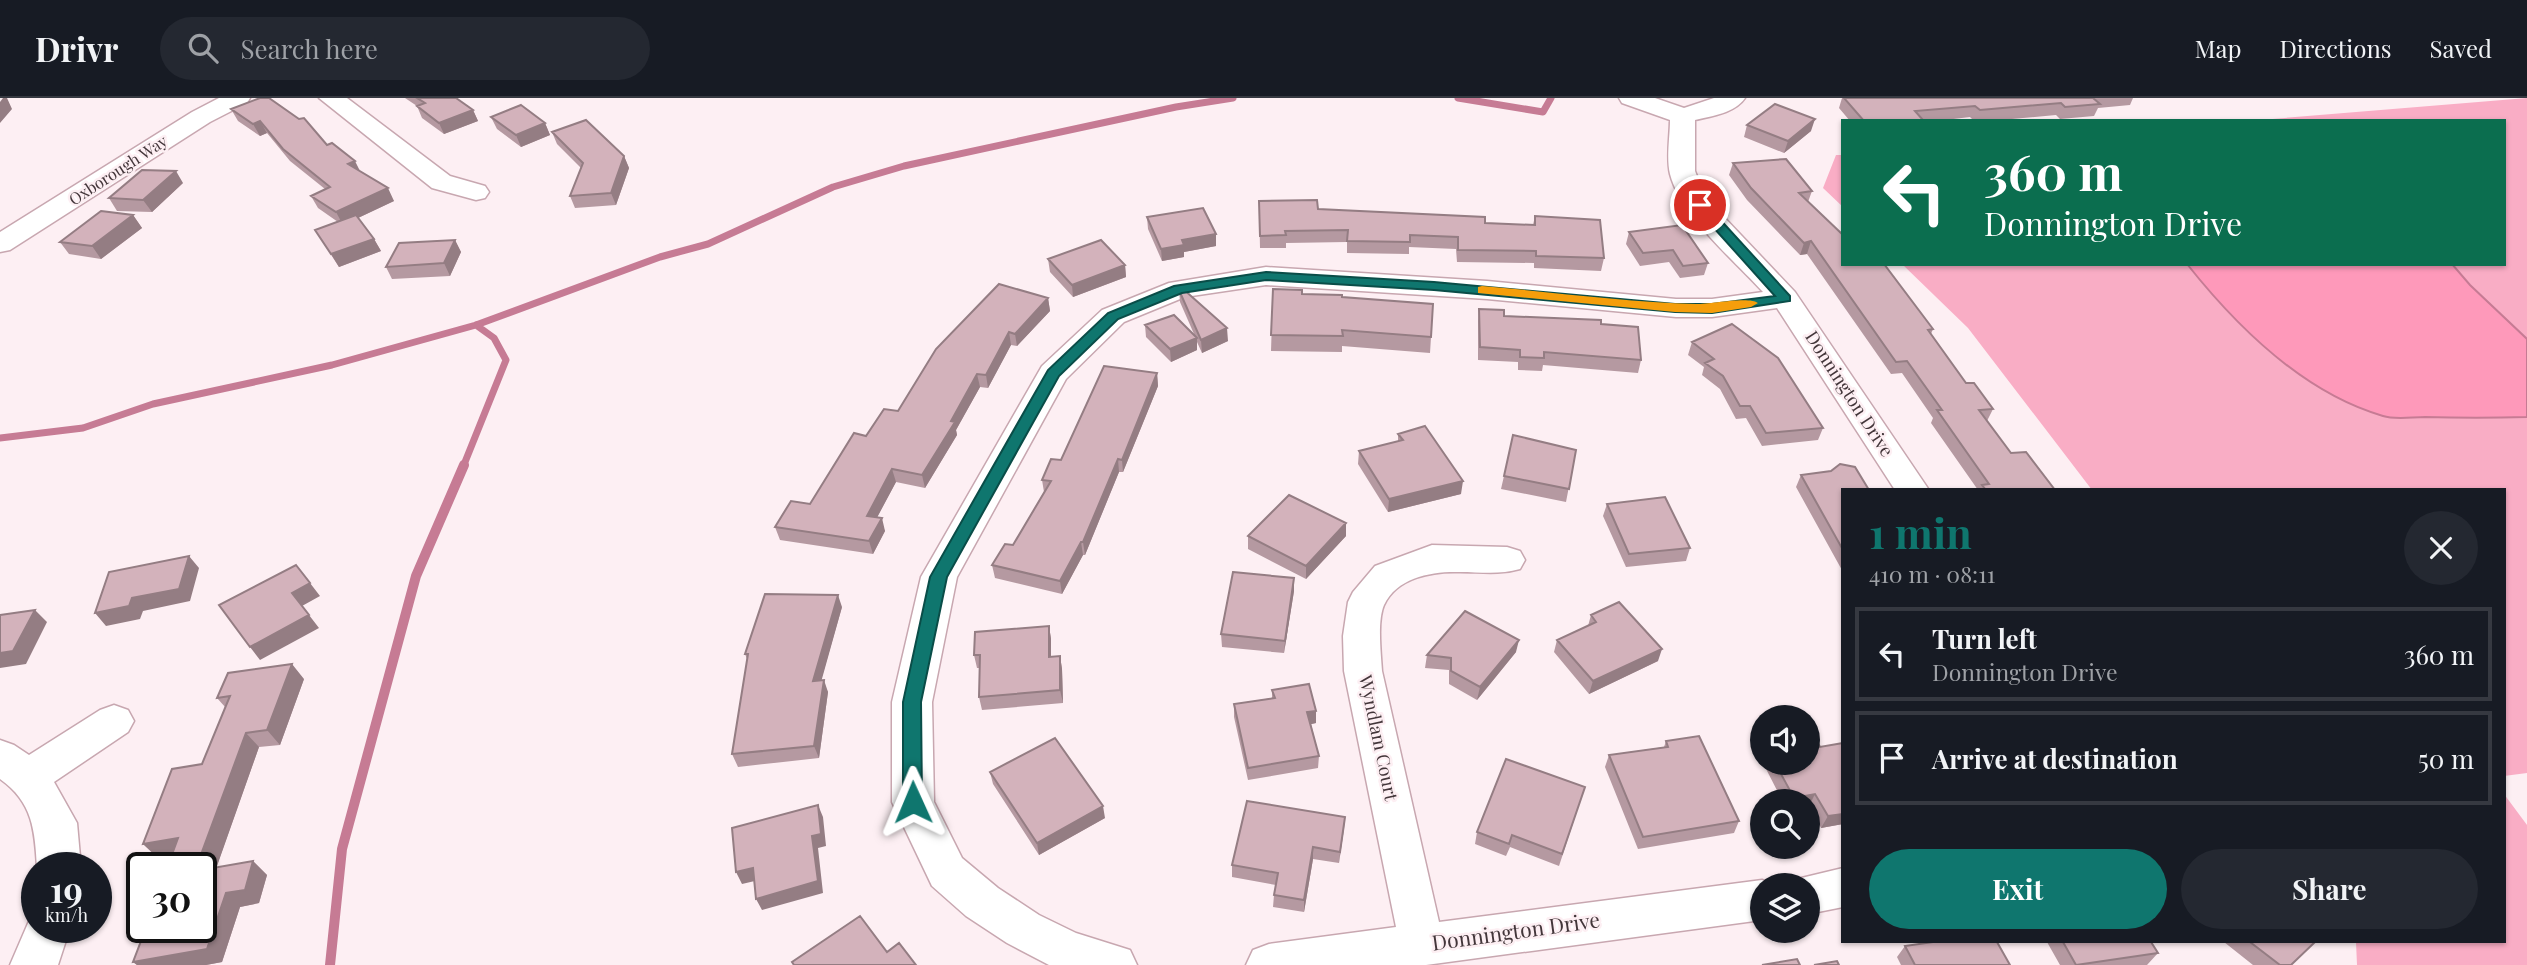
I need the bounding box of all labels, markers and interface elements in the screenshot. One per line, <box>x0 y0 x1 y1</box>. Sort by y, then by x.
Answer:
search box <box>160 17 650 80</box>
text: Drivr <box>35 26 118 70</box>
icon: search <box>184 29 222 67</box>
text: Search here <box>240 31 378 66</box>
text: Map <box>2195 32 2241 64</box>
text: Directions <box>2279 32 2392 64</box>
text: Saved <box>2430 32 2492 64</box>
street label: Oxborough Way <box>64 130 171 209</box>
text: 360 m <box>1984 138 2123 203</box>
icon: left <box>1869 147 1960 238</box>
pin <box>1670 175 1730 235</box>
icon: arrive <box>1681 186 1719 224</box>
text: Donnington Drive <box>1984 201 2242 244</box>
street label: Donnington Drive <box>1800 326 1899 461</box>
text: 1 min <box>1869 504 1972 560</box>
button: close <box>2404 511 2478 585</box>
text: 410 m · 08:11 <box>1869 558 1995 589</box>
text: Turn left <box>1932 621 2037 656</box>
icon: left <box>1873 635 1911 673</box>
text: 360 m <box>2404 637 2474 672</box>
text: Donnington Drive <box>1932 656 2118 687</box>
street label: Wyndlam Court <box>1354 672 1404 803</box>
map controls <box>1750 705 1820 943</box>
button: sound <box>1750 705 1820 775</box>
icon: arrive <box>1873 739 1911 777</box>
text: Arrive at destination <box>1932 741 2178 776</box>
text: 50 m <box>2418 741 2474 776</box>
position arrow <box>876 765 950 839</box>
button: search <box>1750 789 1820 859</box>
button: Exit <box>1869 849 2167 929</box>
button: Share <box>2181 849 2478 929</box>
speed limit sign: 30 <box>126 852 217 943</box>
text: 19 <box>50 865 83 912</box>
button: layers <box>1750 873 1820 943</box>
text: km/h <box>45 903 88 927</box>
street label: Donnington Drive <box>1430 904 1602 956</box>

